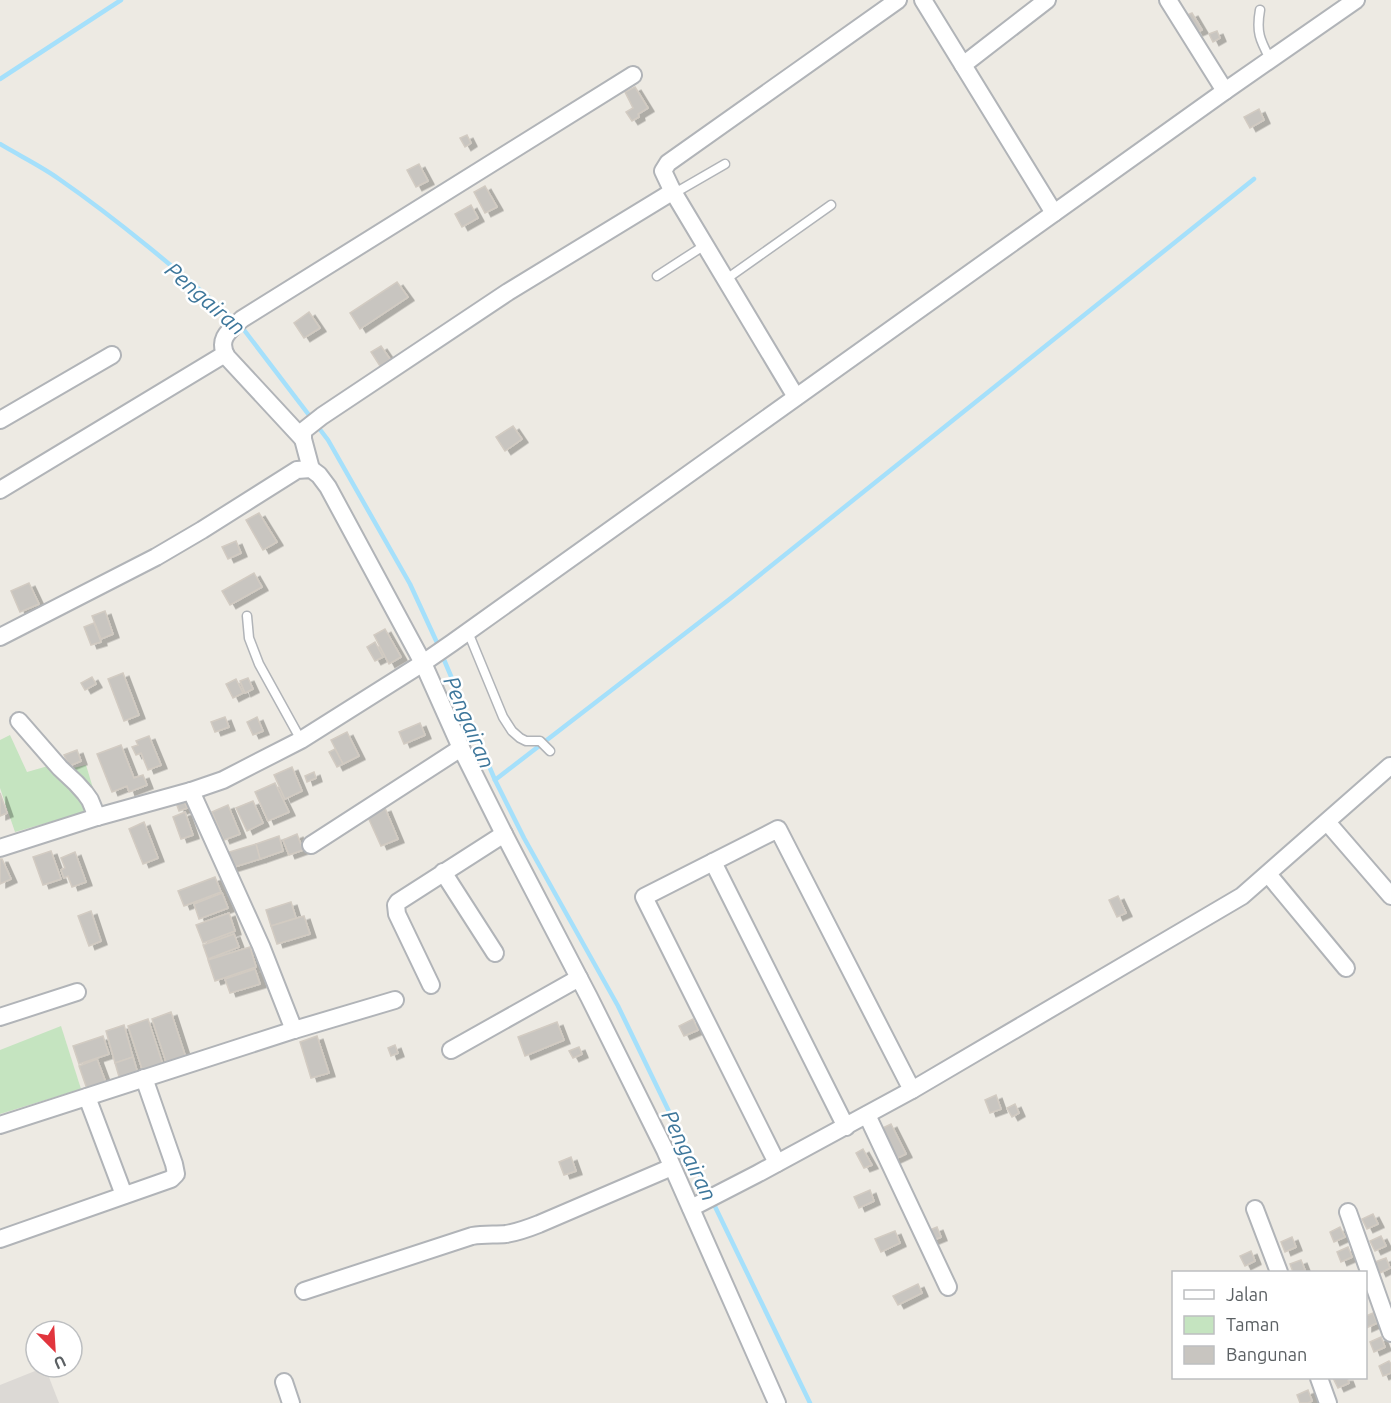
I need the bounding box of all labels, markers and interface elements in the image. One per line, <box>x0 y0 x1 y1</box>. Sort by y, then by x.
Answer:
water label: Pengairan <box>161 256 251 340</box>
water label: Pengairan <box>439 672 501 772</box>
water label: Pengairan <box>657 1106 723 1204</box>
legend <box>1172 1271 1367 1379</box>
text: Jalan <box>1226 1284 1268 1304</box>
text: Taman <box>1226 1314 1280 1334</box>
north arrow <box>24 1319 84 1379</box>
text: Bangunan <box>1226 1344 1307 1364</box>
text: U <box>51 1352 69 1373</box>

